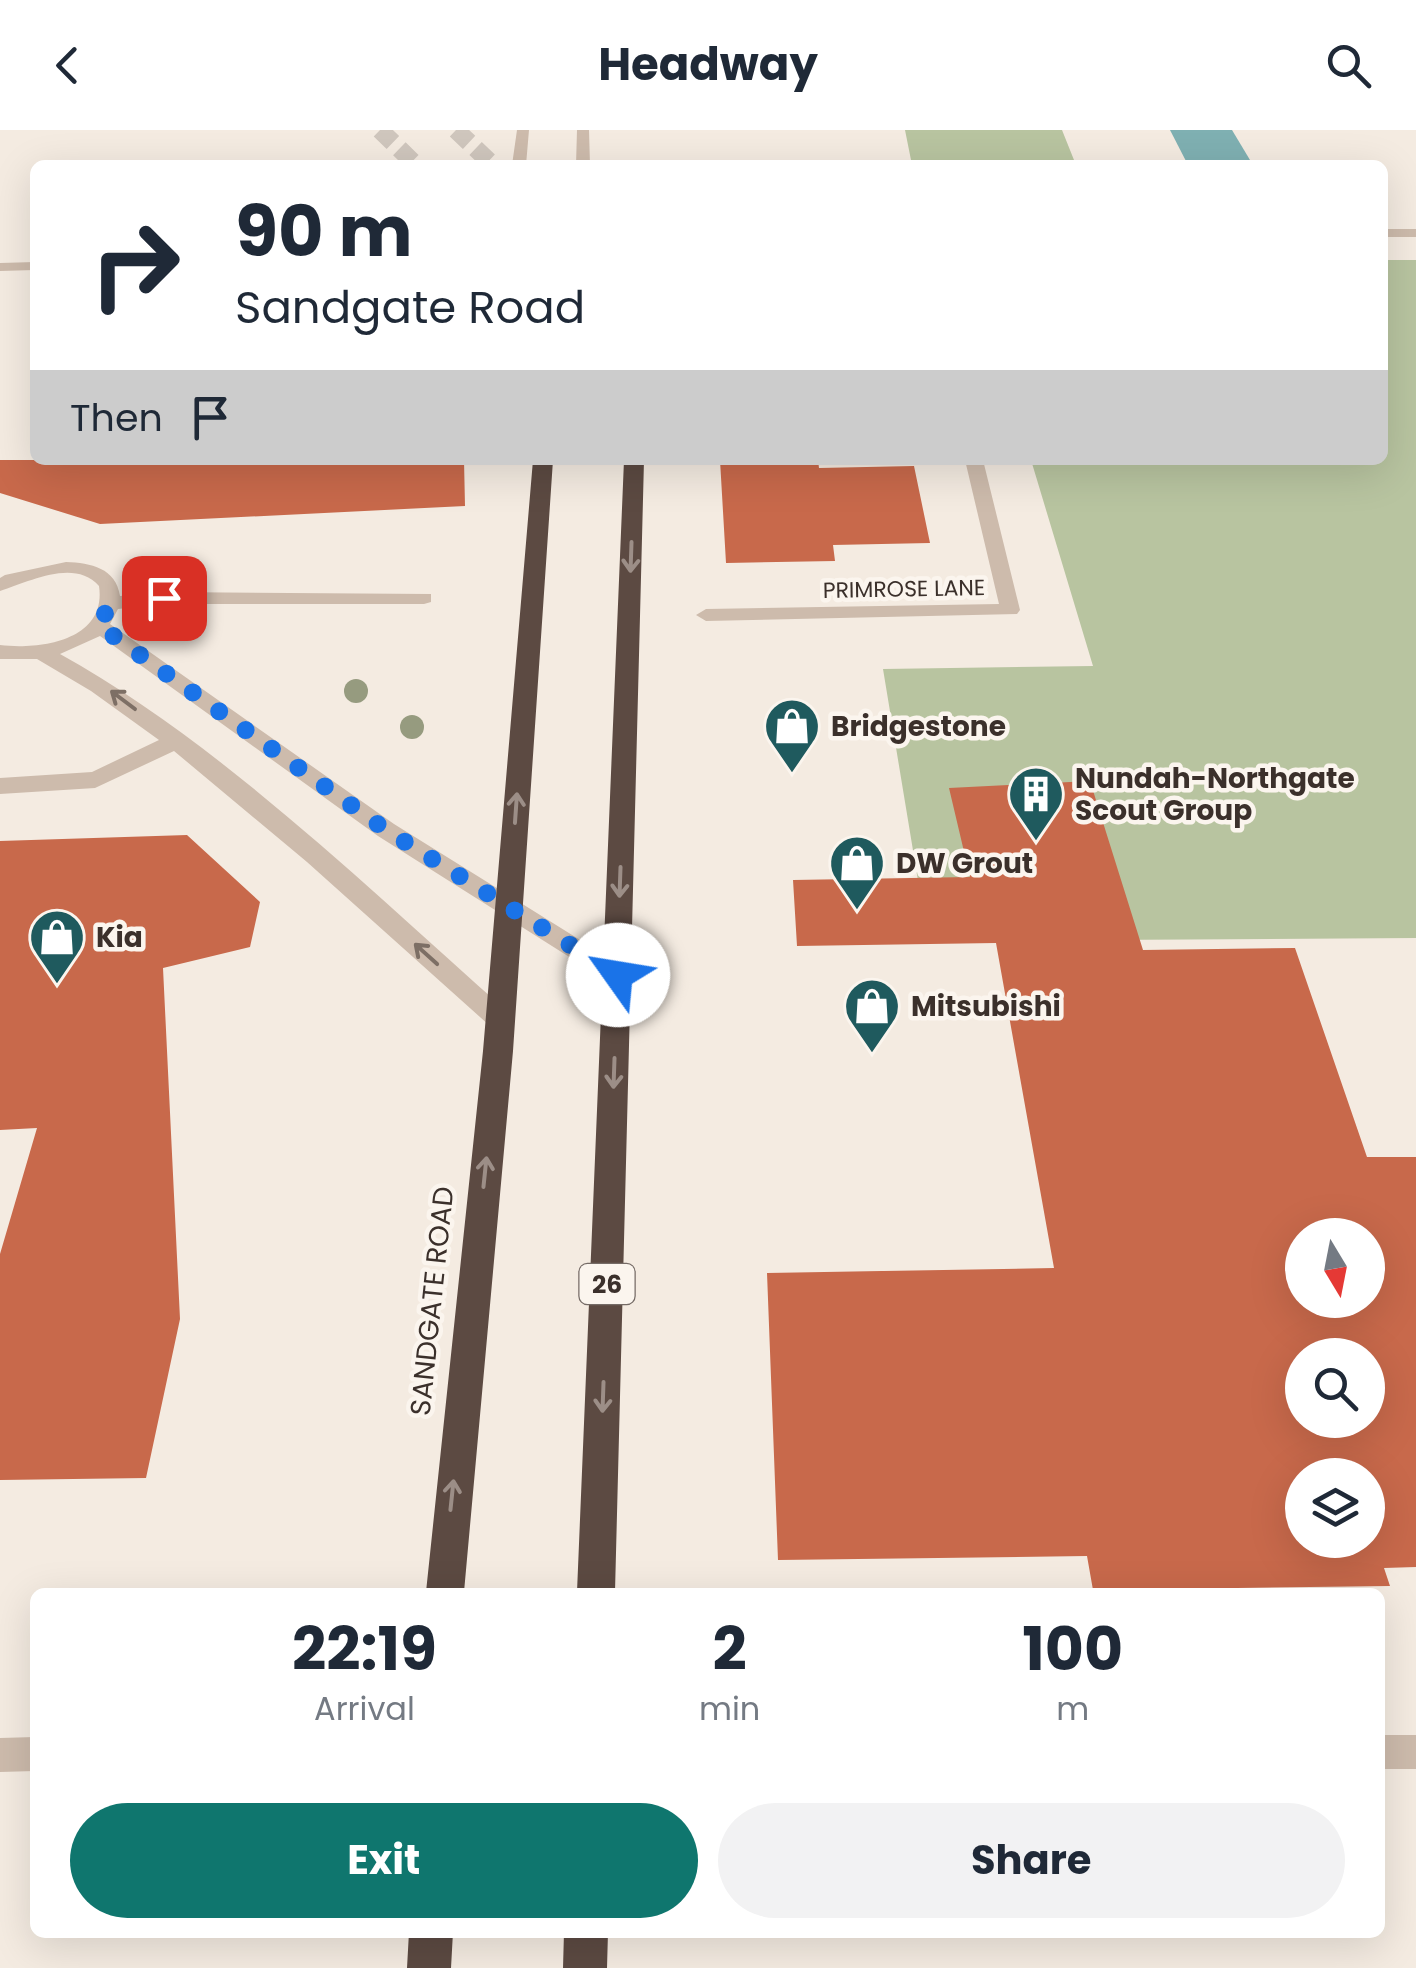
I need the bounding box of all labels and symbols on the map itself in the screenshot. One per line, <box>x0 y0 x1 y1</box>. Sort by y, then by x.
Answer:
one-way arrow <box>621 541 640 573</box>
pin <box>122 556 207 641</box>
street label: PRIMROSE LANE <box>823 572 985 606</box>
one-way arrow <box>110 690 137 711</box>
shop icon: Bridgestone <box>762 696 822 775</box>
place label: Bridgestone <box>831 707 1006 746</box>
place label: Nundah-Northgate Scout Group <box>1075 759 1355 830</box>
building icon: Nundah-Northgate Scout Group <box>1006 764 1066 843</box>
one-way arrow <box>506 793 525 825</box>
shop icon: DW Grout <box>827 833 887 912</box>
place label: DW Grout <box>896 844 1033 883</box>
one-way arrow <box>611 866 630 898</box>
shop icon: Kia <box>27 907 87 986</box>
place label: Kia <box>96 918 143 957</box>
position arrow <box>566 923 670 1027</box>
one-way arrow <box>414 942 439 965</box>
shop icon: Mitsubishi <box>842 976 902 1055</box>
place label: Mitsubishi <box>911 987 1061 1026</box>
one-way arrow <box>604 1056 623 1088</box>
one-way arrow <box>476 1156 495 1189</box>
street label: SANDGATE ROAD <box>401 1185 463 1417</box>
north arrow <box>1285 1218 1385 1318</box>
road number: 26 <box>580 1264 634 1304</box>
one-way arrow <box>593 1381 612 1413</box>
one-way arrow <box>443 1480 462 1512</box>

